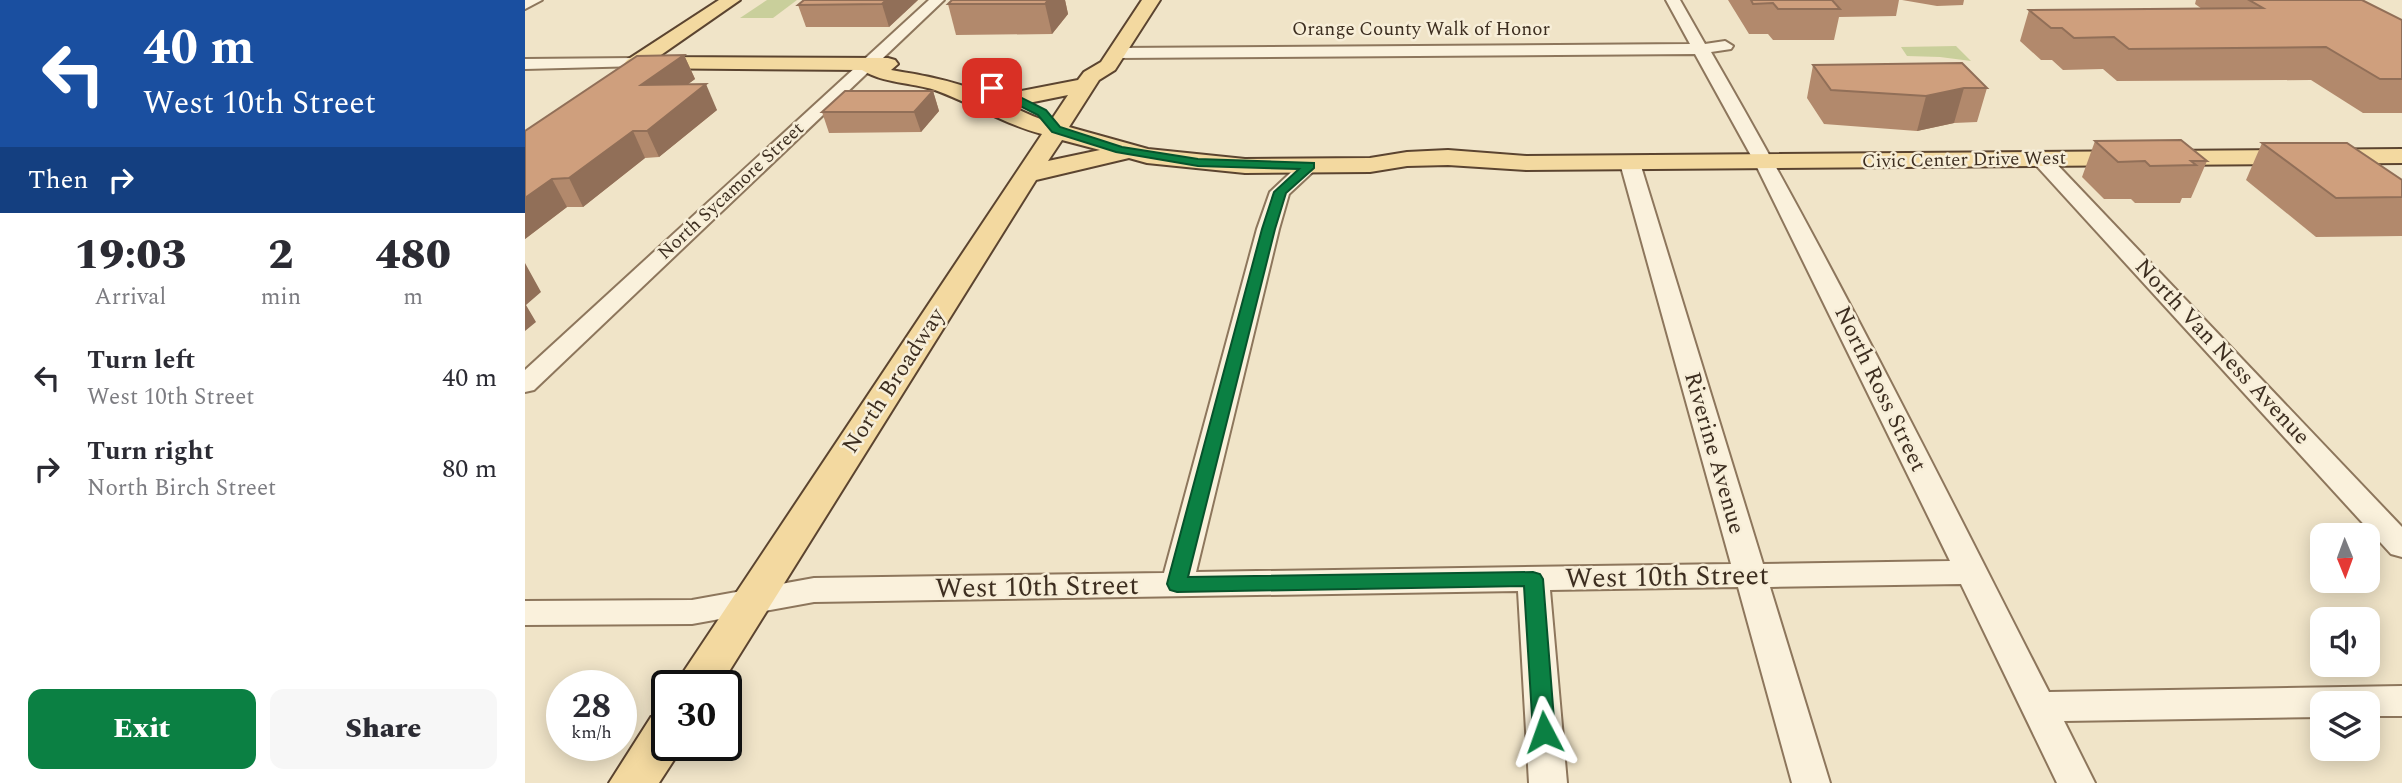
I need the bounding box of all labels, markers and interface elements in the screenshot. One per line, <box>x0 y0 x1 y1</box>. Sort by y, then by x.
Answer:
text: 40 m <box>143 11 254 86</box>
street label: Orange County Walk of Honor <box>1292 15 1551 44</box>
icon: left <box>28 28 119 119</box>
pin <box>962 58 1022 118</box>
icon: arrive <box>973 69 1011 107</box>
text: West 10th Street <box>143 79 376 128</box>
street label: North Sycamore Street <box>651 115 811 267</box>
street label: Civic Center Drive West <box>1862 144 2067 176</box>
text: Then <box>28 160 88 200</box>
icon: right <box>102 161 140 199</box>
text: 19:03 <box>74 224 187 287</box>
text: 2 <box>268 224 294 287</box>
text: 480 <box>375 224 451 287</box>
street label: North Van Ness Avenue <box>2126 251 2318 453</box>
text: Arrival <box>95 280 166 315</box>
text: min <box>261 280 301 315</box>
text: m <box>403 280 423 315</box>
street label: North Broadway <box>834 300 955 461</box>
street label: North Ross Street <box>1825 300 1935 478</box>
text: Turn left <box>87 340 195 380</box>
text: 40 m <box>442 358 497 398</box>
icon: left <box>28 359 66 397</box>
street label: Riverine Avenue <box>1674 368 1754 538</box>
text: West 10th Street <box>87 380 254 415</box>
text: Turn right <box>87 431 214 471</box>
text: 80 m <box>442 449 497 489</box>
icon: right <box>28 450 66 488</box>
text: North Birch Street <box>87 471 276 506</box>
north arrow <box>2310 523 2380 593</box>
map controls <box>2310 523 2380 761</box>
street label: West 10th Street <box>1565 554 1769 600</box>
street label: West 10th Street <box>935 564 1139 610</box>
button: sound <box>2310 607 2380 677</box>
speed limit sign: 30 <box>651 670 742 761</box>
text: 28 <box>572 680 611 733</box>
button: Exit <box>28 689 256 769</box>
button: Share <box>270 689 497 769</box>
button: layers <box>2310 691 2380 761</box>
position arrow <box>1507 695 1581 769</box>
text: km/h <box>571 719 612 746</box>

